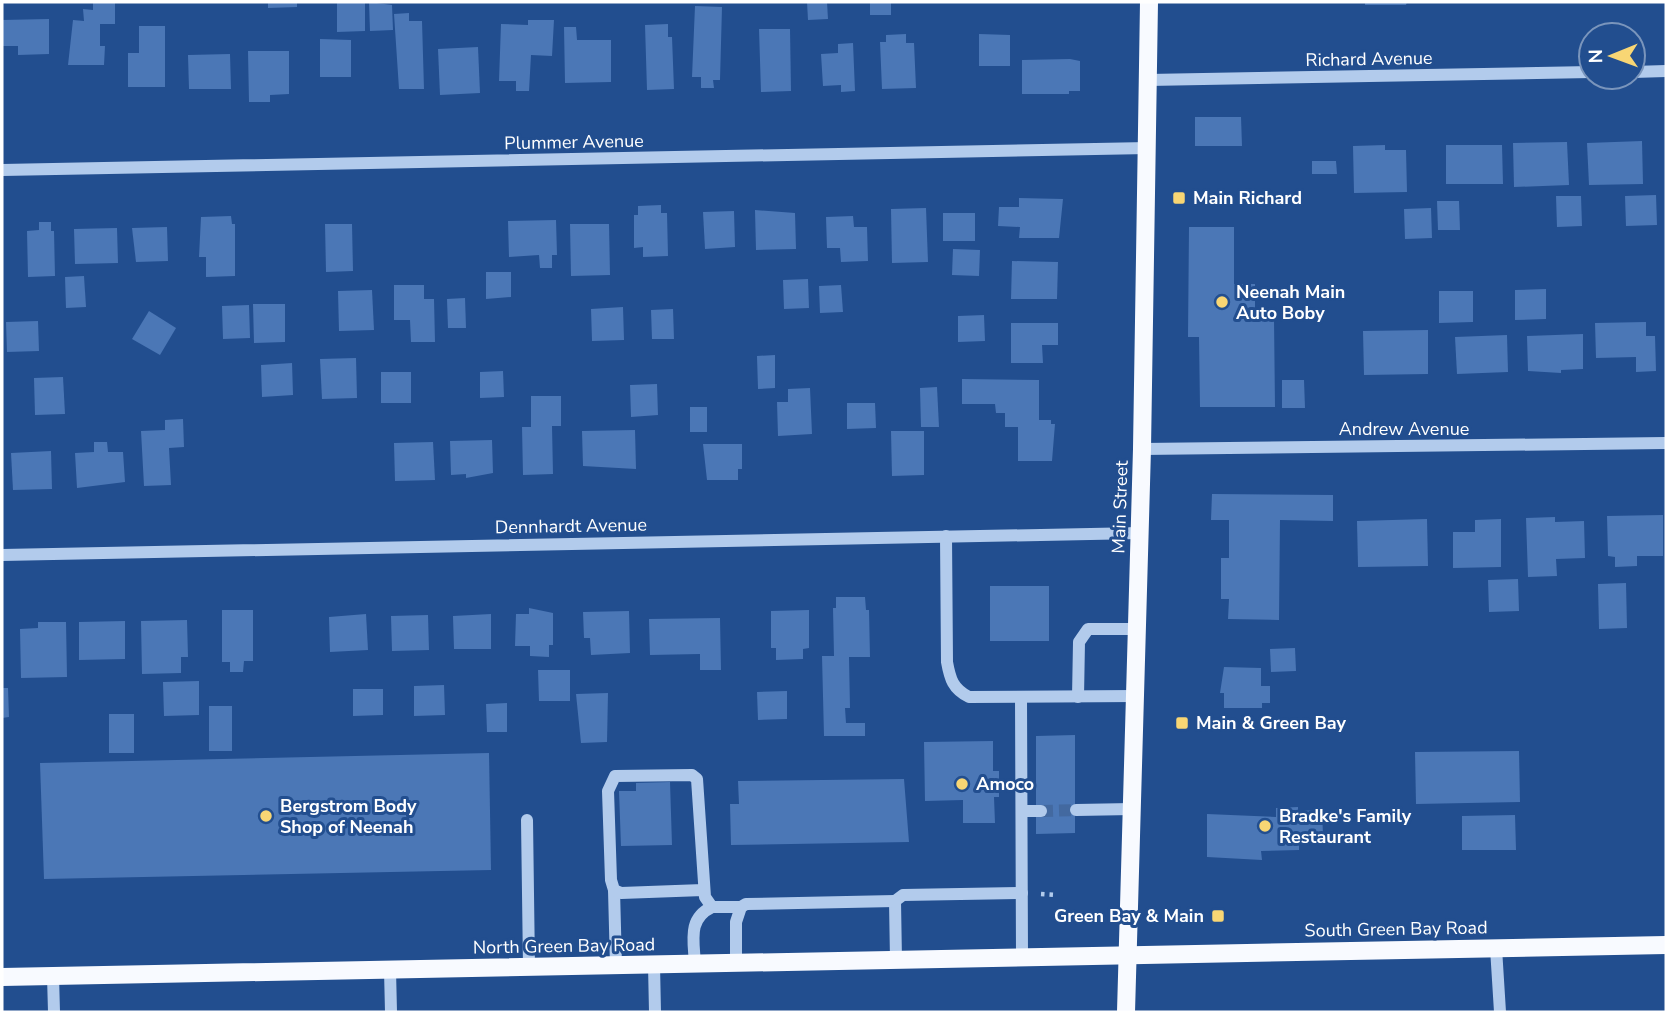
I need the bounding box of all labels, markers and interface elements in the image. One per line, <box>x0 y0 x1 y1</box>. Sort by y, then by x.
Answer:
north arrow <box>1577 21 1647 91</box>
street label: Richard Avenue <box>1305 46 1433 72</box>
text: N <box>1583 49 1609 64</box>
street label: Plummer Avenue <box>504 129 644 155</box>
place label: Main Richard <box>1193 186 1302 210</box>
marker: Main Richard <box>1171 190 1187 206</box>
place label: Neenah Main Auto Boby <box>1236 280 1345 325</box>
marker: Neenah Main Auto Boby <box>1214 294 1230 310</box>
street label: Andrew Avenue <box>1339 417 1469 441</box>
street label: Main Street <box>1106 459 1134 554</box>
street label: Dennhardt Avenue <box>495 513 647 539</box>
place label: Main & Green Bay <box>1196 711 1347 735</box>
marker: Main & Green Bay <box>1174 715 1190 731</box>
place label: Amoco <box>976 772 1034 796</box>
marker: Amoco <box>954 776 970 792</box>
place label: Bergstrom Body Shop of Neenah <box>280 794 417 839</box>
place label: Bradke's Family Restaurant <box>1279 804 1412 849</box>
marker: Bergstrom Body Shop of Neenah <box>258 808 274 824</box>
marker: Bradke's Family Restaurant <box>1257 818 1273 834</box>
place label: Green Bay & Main <box>1054 904 1204 928</box>
marker: Green Bay & Main <box>1210 908 1226 924</box>
street label: South Green Bay Road <box>1304 915 1488 943</box>
street label: North Green Bay Road <box>473 932 655 960</box>

